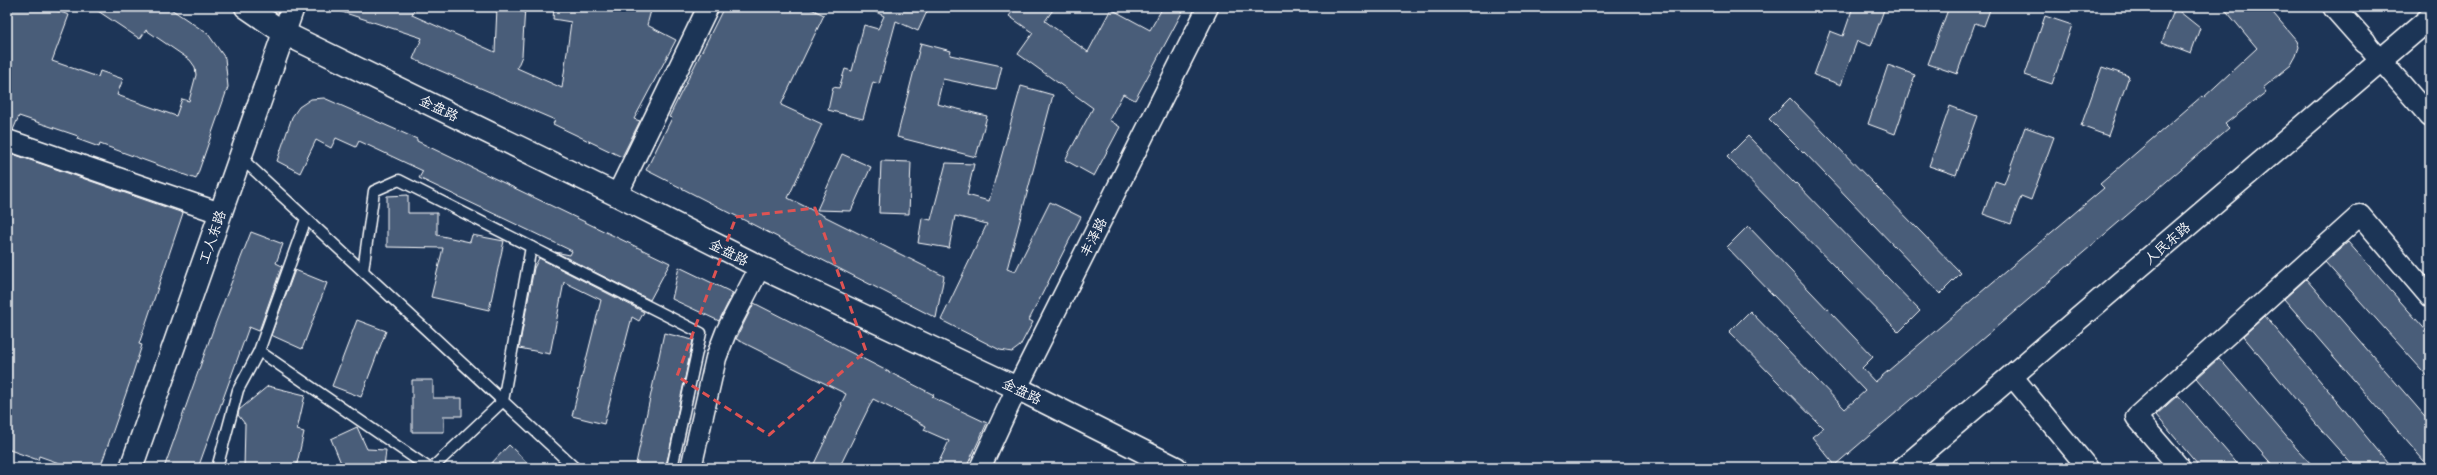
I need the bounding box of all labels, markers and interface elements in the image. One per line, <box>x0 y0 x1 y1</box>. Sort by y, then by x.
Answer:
street label: 金盘路 <box>416 92 461 126</box>
street label: 工人东路 <box>195 208 231 267</box>
street label: 丰泽路 <box>1076 215 1111 260</box>
street label: 人民东路 <box>2141 219 2195 269</box>
street label: 金盘路 <box>706 235 751 270</box>
street label: 金盘路 <box>999 375 1044 409</box>

